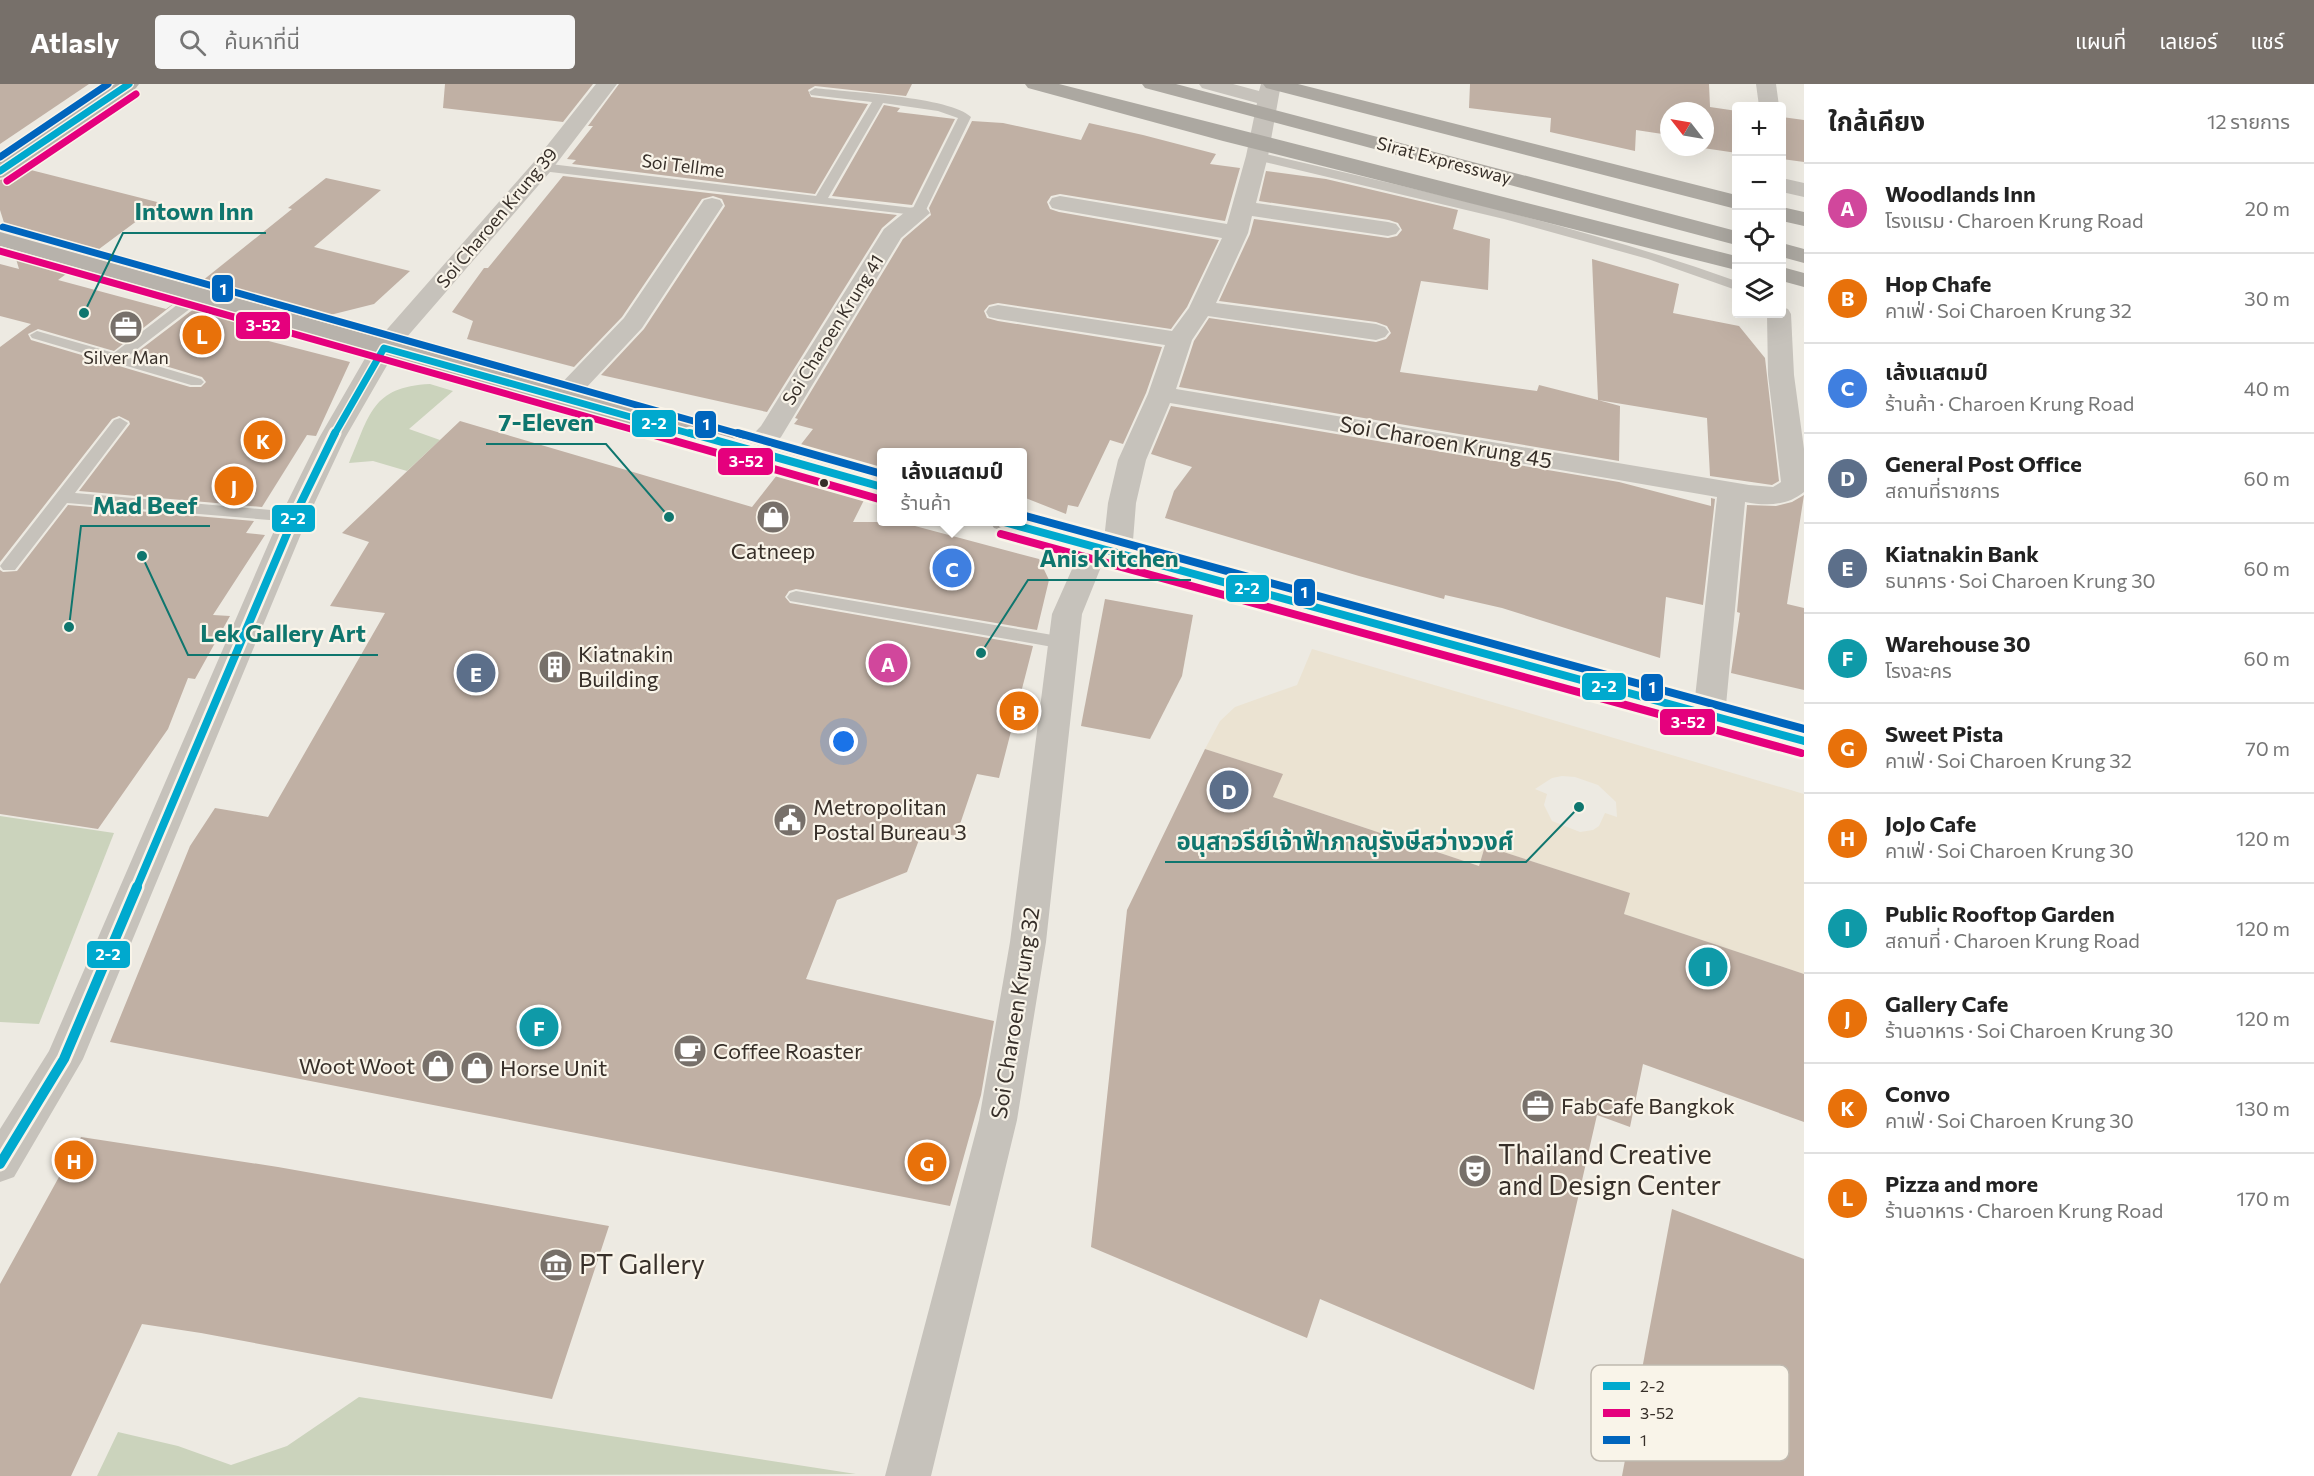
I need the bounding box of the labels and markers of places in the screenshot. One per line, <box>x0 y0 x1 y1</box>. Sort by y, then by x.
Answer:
callout: Intown Inn <box>123 191 266 233</box>
office icon: Silver Man <box>108 309 144 345</box>
pin: L <box>182 312 222 358</box>
place label: Silver Man <box>83 346 169 368</box>
callout: 7-Eleven <box>486 402 606 444</box>
pin: K <box>244 418 282 462</box>
pin: J <box>214 464 254 508</box>
unlabelled marker <box>818 477 830 489</box>
callout: Mad Beef <box>81 484 210 526</box>
shop icon: Catneep <box>755 499 791 535</box>
place label: Catneep <box>731 537 815 564</box>
callout: Anis Kitchen <box>1028 538 1191 580</box>
pin: C <box>932 546 972 590</box>
callout: Lek Gallery Art <box>188 613 378 655</box>
place label: Kiatnakin Building <box>578 640 673 692</box>
pin: A <box>868 640 908 686</box>
building icon: Kiatnakin Building <box>537 649 573 685</box>
pin: E <box>456 650 496 696</box>
pin: B <box>1000 688 1038 734</box>
pin: D <box>1210 768 1248 812</box>
place label: Metropolitan Postal Bureau 3 <box>813 793 967 845</box>
public building icon: Metropolitan Postal Bureau 3 <box>772 802 808 838</box>
callout: อนุสาวรีย์เจ้าฟ้าภาณุรังษีสว่างวงศ์ <box>1165 820 1526 862</box>
pin: I <box>1688 944 1728 990</box>
pin: F <box>520 1004 558 1050</box>
cafe icon: Coffee Roaster <box>672 1033 708 1069</box>
place label: Coffee Roaster <box>713 1037 863 1064</box>
shop icon: Woot Woot <box>420 1048 456 1084</box>
shop icon: Horse Unit <box>459 1050 495 1086</box>
place label: Woot Woot <box>299 1052 415 1079</box>
place label: Horse Unit <box>500 1054 607 1081</box>
office icon: FabCafe Bangkok <box>1520 1088 1556 1124</box>
place label: FabCafe Bangkok <box>1561 1092 1735 1119</box>
place label: Thailand Creative and Design Center <box>1498 1137 1721 1201</box>
pin: H <box>54 1138 94 1182</box>
pin: G <box>908 1140 946 1184</box>
theatre icon: Thailand Creative and Design Center <box>1457 1153 1493 1189</box>
museum icon: PT Gallery <box>538 1247 574 1283</box>
place label: PT Gallery <box>579 1247 705 1280</box>

